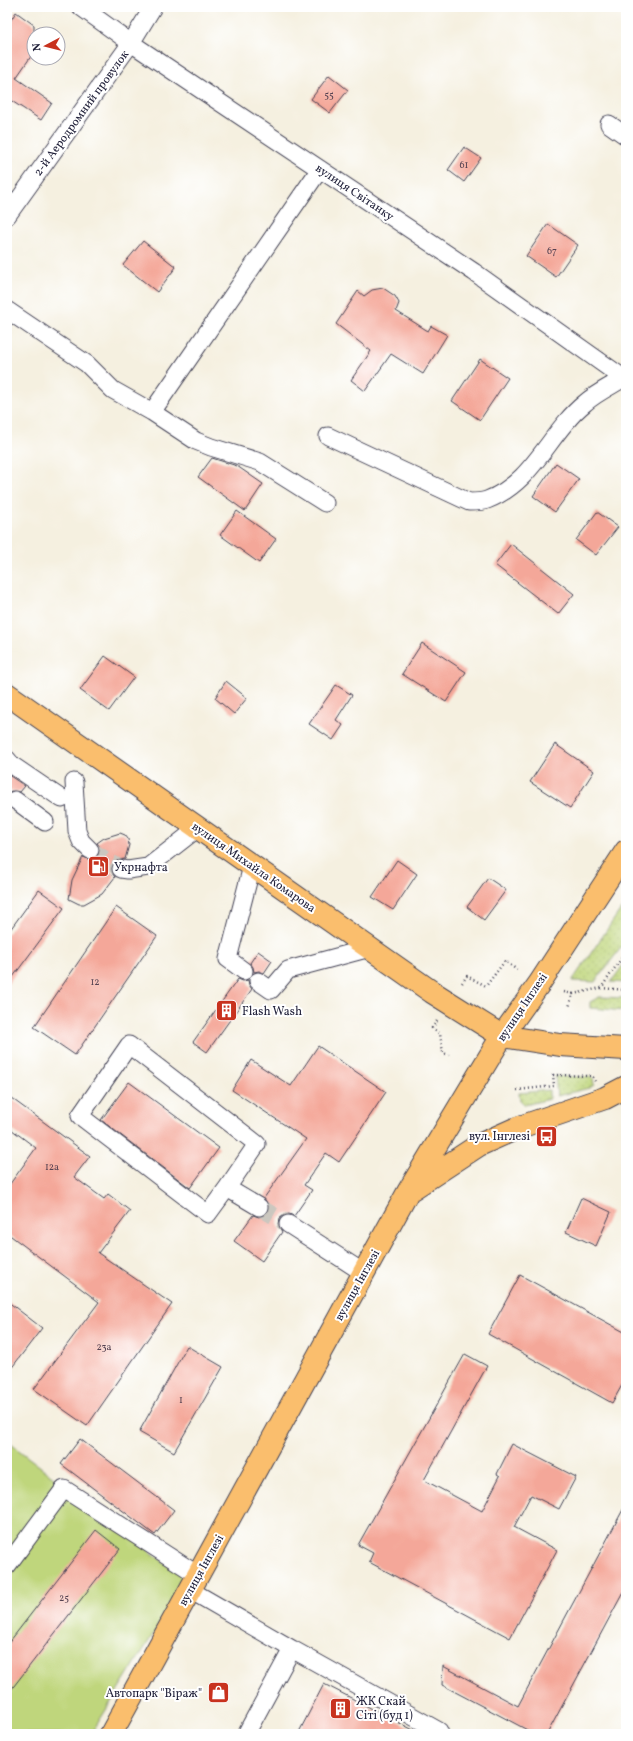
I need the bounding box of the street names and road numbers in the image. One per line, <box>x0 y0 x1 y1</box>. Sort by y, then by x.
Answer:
street label: 2-й Аеродромний провулок <box>31 47 133 180</box>
street label: вулиця Світанку <box>312 161 397 225</box>
street label: вулиця Михайла Комарова <box>188 819 319 917</box>
street label: вулиця Інглезі <box>494 970 552 1045</box>
street label: вулиця Інглезі <box>332 1247 384 1324</box>
street label: вулиця Інглезі <box>176 1532 228 1609</box>

